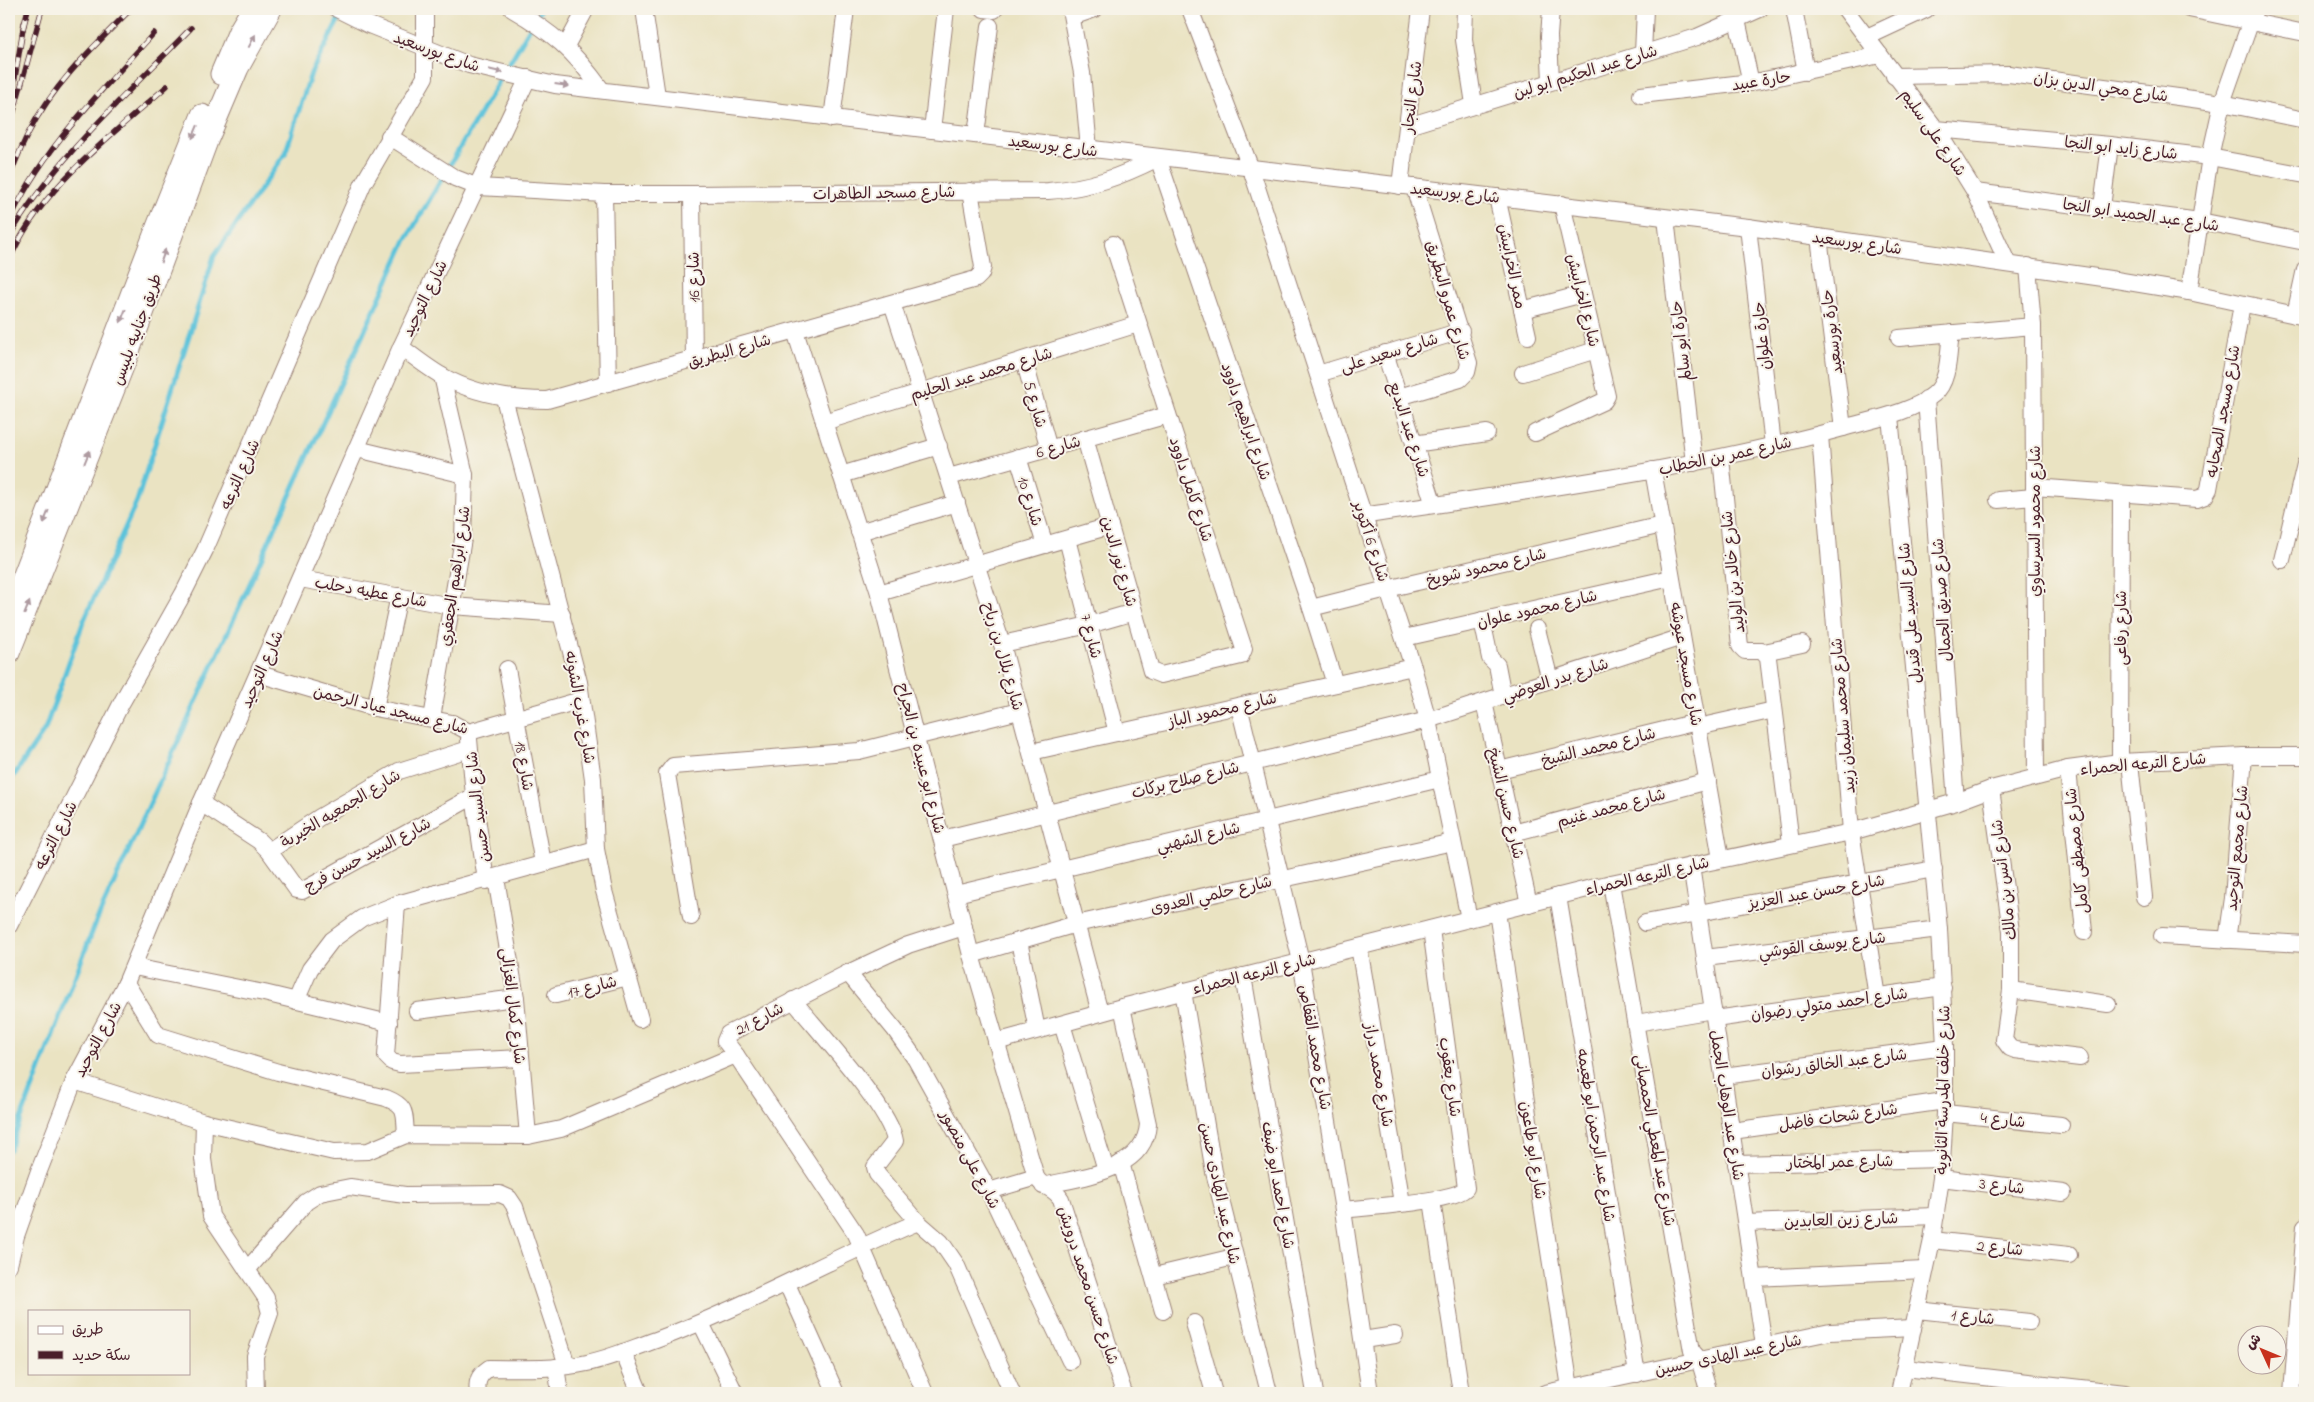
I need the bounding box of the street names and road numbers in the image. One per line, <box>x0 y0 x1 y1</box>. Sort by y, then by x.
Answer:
street label: شارع بورسعيد <box>390 26 483 80</box>
street label: شارع عبد الحكيم ابو لبن <box>1511 40 1661 106</box>
street label: شارع النجار <box>1396 60 1429 137</box>
street label: حارة عبيد <box>1730 65 1793 99</box>
street label: شارع محي الدين بزان <box>2032 67 2169 110</box>
street label: شارع على سليم <box>1893 85 1971 182</box>
street label: شارع بورسعيد <box>1006 130 1099 164</box>
street label: شارع زايد ابو النجا <box>2063 131 2179 167</box>
street label: شارع بورسعيد <box>1409 177 1501 211</box>
street label: شارع مسجد الطاهرات <box>813 181 955 207</box>
street label: شارع عبد الحميد ابو النجا <box>2061 193 2221 239</box>
street label: ممر الخرابيش <box>1490 222 1532 311</box>
street label: شارع بورسعيد <box>1810 226 1903 262</box>
street label: شارع عمرو البطريق <box>1419 238 1476 363</box>
street label: شارع 16 <box>683 251 707 303</box>
street label: شارع الخرابيش <box>1559 251 1605 350</box>
street label: شارع التوحيد <box>397 256 455 341</box>
street label: طريق جنابيه بلبيس <box>107 270 169 389</box>
street label: حارة بورسعيد <box>1816 288 1850 376</box>
street label: حارة ابو سالم <box>1665 299 1699 382</box>
street label: حارة علوان <box>1747 300 1779 371</box>
street label: شارع سعيد على <box>1338 328 1442 380</box>
street label: شارع البطريق <box>685 329 774 375</box>
street label: شارع محمد عبد الحليم <box>907 342 1056 408</box>
street label: شارع مسجد الصحابه <box>2200 343 2247 480</box>
street label: شارع ابراهيم داوود <box>1214 359 1277 484</box>
street label: شارع 5 <box>1016 378 1052 431</box>
street label: شارع عبد البديع <box>1381 378 1435 481</box>
street label: شارع 6 <box>1033 430 1084 466</box>
street label: شارع عمر بن الخطاب <box>1657 431 1794 483</box>
street label: شارع كامل داوود <box>1162 434 1218 545</box>
street label: شارع الترعه <box>215 436 267 514</box>
street label: شارع محمود السرساوي <box>2024 445 2048 597</box>
street label: شارع 10 <box>1010 474 1048 529</box>
street label: شارع 6 أكتوبر <box>1345 496 1394 585</box>
street label: شارع ابراهيم الجعفري <box>434 505 478 648</box>
street label: شارع خالد بن الوليد <box>1716 509 1752 634</box>
street label: شارع نور الدين <box>1094 513 1143 610</box>
street label: شارع صديق الجمال <box>1927 537 1959 662</box>
street label: شارع السيد على قنديل <box>1893 541 1929 684</box>
street label: شارع محمود شويخ <box>1424 542 1549 593</box>
street label: شارع عطيه دحلب <box>313 571 429 615</box>
street label: شارع محمود علوان <box>1475 584 1600 635</box>
street label: شارع رفاعى <box>2110 590 2134 666</box>
street label: شارع بلال بن رباح <box>975 599 1029 714</box>
street label: شارع مسجد عيوشه <box>1662 601 1708 728</box>
street label: شارع 7 <box>1073 612 1107 661</box>
street label: شارع التوحيد <box>235 627 291 712</box>
street label: شارع محمد سليمان زبيد <box>1825 637 1863 795</box>
street label: شارع غرب الشونه <box>557 649 601 766</box>
street label: شارع بدر العوضي <box>1499 652 1612 710</box>
street label: شارع مسجد عباد الرحمن <box>311 680 471 742</box>
street label: شارع ابو عبيده بن الجراح <box>890 680 950 836</box>
street label: شارع محمود الباز <box>1164 687 1279 736</box>
street label: شارع محمد الشيخ <box>1539 722 1658 774</box>
street label: شارع 18 <box>507 740 539 793</box>
street label: شارع حسن الشيخ <box>1481 745 1530 862</box>
street label: شارع الترعه الحمراء <box>2079 748 2207 782</box>
street label: شارع السيد حسن <box>460 750 498 864</box>
street label: شارع صلاح بركات <box>1129 756 1242 806</box>
street label: شارع الجمعيه الخيرىة <box>276 764 406 855</box>
street label: شارع محمد غنيم <box>1554 783 1669 835</box>
street label: شارع مجمع التوحيد <box>2221 784 2255 912</box>
street label: شارع مصطفى كامل <box>2059 787 2097 915</box>
street label: شارع الترعه <box>29 797 84 875</box>
street label: شارع السيد حسن فرج <box>300 812 436 899</box>
street label: شارع الشهبي <box>1154 817 1243 860</box>
street label: شارع أنس بن مالك <box>1986 818 2024 941</box>
street label: شارع الترعه الحمراء <box>1583 851 1712 903</box>
street label: شارع حسن عبد العزيز <box>1744 869 1887 917</box>
street label: شارع حلمي العدوى <box>1148 870 1275 923</box>
street label: شارع يوسف القوشي <box>1757 926 1887 967</box>
street label: شارع كمال الغزالى <box>493 947 531 1066</box>
street label: شارع الترعه الحمراء <box>1190 948 1319 1002</box>
street label: شارع 17 <box>565 970 620 1006</box>
street label: شارع احمد متولي رضوان <box>1749 982 1909 1029</box>
street label: شارع محمد القفاص <box>1291 983 1337 1112</box>
street label: شارع 21 <box>731 997 788 1042</box>
street label: شارع التوحيد <box>69 998 129 1082</box>
street label: شارع خلف المدرسة الثانوية <box>1931 1005 1957 1175</box>
street label: شارع محمد دراز <box>1357 1020 1399 1129</box>
street label: شارع عبد الوهاب الجمل <box>1702 1028 1750 1182</box>
street label: شارع يعقوب <box>1432 1036 1466 1119</box>
street label: شارع عبد الخالق رشوان <box>1760 1043 1909 1085</box>
street label: شارع عبد الرحمن ابو طعيمه <box>1569 1047 1621 1224</box>
street label: شارع عبد المعطي الحمصانى <box>1626 1052 1681 1229</box>
street label: شارع شحات فاضل <box>1777 1098 1899 1138</box>
street label: شارع ابو طاعون <box>1512 1099 1552 1201</box>
street label: شارع على منصور <box>932 1104 1005 1214</box>
street label: شارع 4 <box>1979 1107 2027 1135</box>
street label: شارع عبد الهادى حسن <box>1192 1120 1246 1267</box>
street label: شارع احمد ابو ضيف <box>1254 1120 1300 1251</box>
street label: شارع عمر المختار <box>1785 1150 1893 1176</box>
street label: شارع 3 <box>1978 1172 2026 1202</box>
street label: شارع حسن محمد درويش <box>1050 1203 1124 1368</box>
street label: شارع زين العابدين <box>1784 1207 1899 1235</box>
street label: شارع 2 <box>1975 1235 2024 1263</box>
street label: شارع 1 <box>1950 1304 1996 1332</box>
street label: شارع عبد الهادى حسين <box>1653 1329 1804 1383</box>

